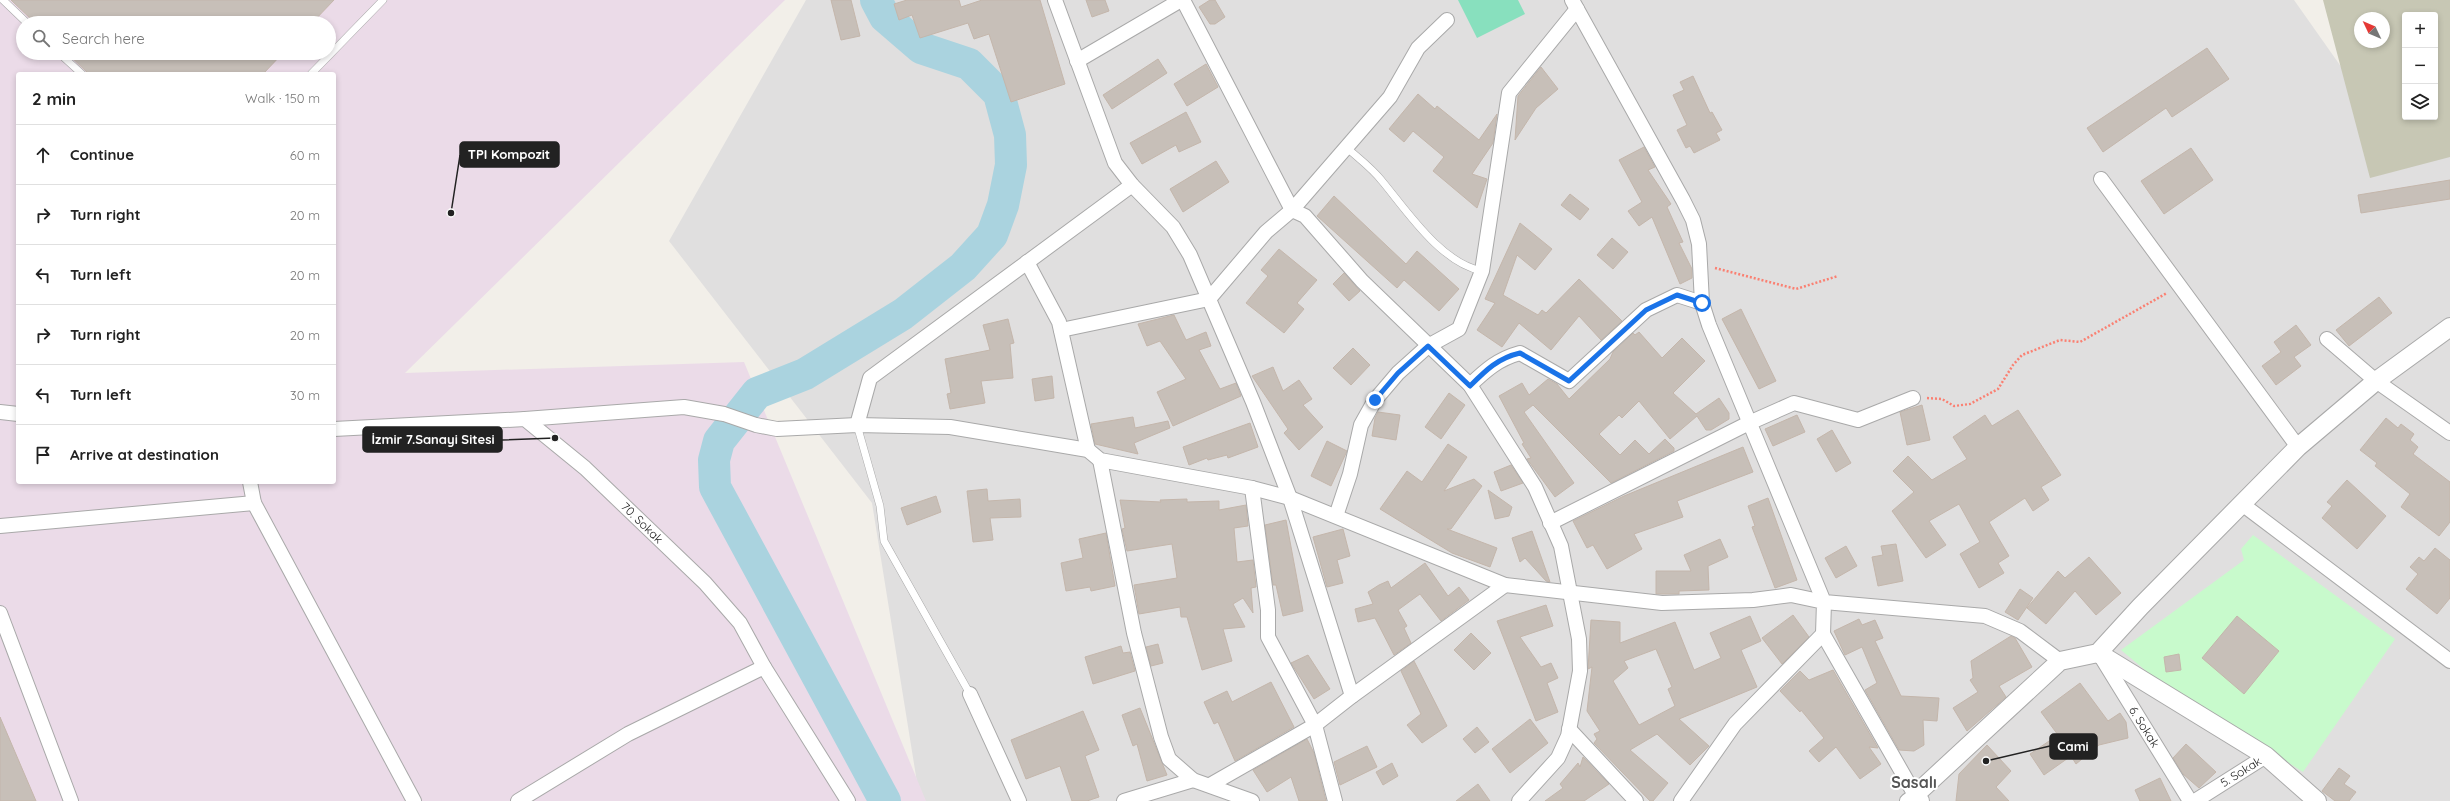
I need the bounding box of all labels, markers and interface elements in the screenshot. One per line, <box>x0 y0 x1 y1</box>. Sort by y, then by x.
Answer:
north arrow <box>2354 12 2390 48</box>
map controls <box>2402 12 2438 120</box>
button: + <box>2402 12 2438 48</box>
search box <box>16 16 336 60</box>
icon: search <box>30 27 52 49</box>
text: Search here <box>62 29 145 48</box>
button: − <box>2402 48 2438 84</box>
button: layers <box>2402 84 2438 120</box>
text: 2 min <box>32 88 76 109</box>
text: Walk · 150 m <box>245 90 320 106</box>
callout: TPI Kompozit <box>460 142 559 167</box>
icon: ahead <box>32 144 54 166</box>
text: Continue <box>70 145 134 164</box>
text: TPI Kompozit <box>468 146 550 162</box>
text: 60 m <box>290 147 320 163</box>
icon: right <box>32 204 54 226</box>
text: Turn right <box>70 205 141 224</box>
text: 20 m <box>290 207 320 223</box>
icon: left <box>32 264 54 286</box>
text: Turn left <box>70 265 132 284</box>
text: 20 m <box>290 267 320 283</box>
route start <box>1693 294 1711 312</box>
icon: right <box>32 324 54 346</box>
text: Turn right <box>70 325 141 344</box>
text: 20 m <box>290 327 320 343</box>
icon: left <box>32 384 54 406</box>
text: Turn left <box>70 385 132 404</box>
text: 30 m <box>290 387 320 403</box>
route end <box>1366 391 1384 409</box>
callout: İzmir 7.Sanayi Sitesi <box>363 427 502 452</box>
text: İzmir 7.Sanayi Sitesi <box>372 431 494 447</box>
icon: arrive <box>32 444 54 466</box>
text: Arrive at destination <box>70 445 219 464</box>
street label: 70. Sokak <box>618 499 667 546</box>
street label: 6. Sokak <box>2126 703 2163 750</box>
callout: Cami <box>2050 734 2097 759</box>
text: Cami <box>2057 738 2089 754</box>
street label: 5. Sokak <box>2217 753 2264 790</box>
district label: Sasalı <box>1891 772 1937 792</box>

